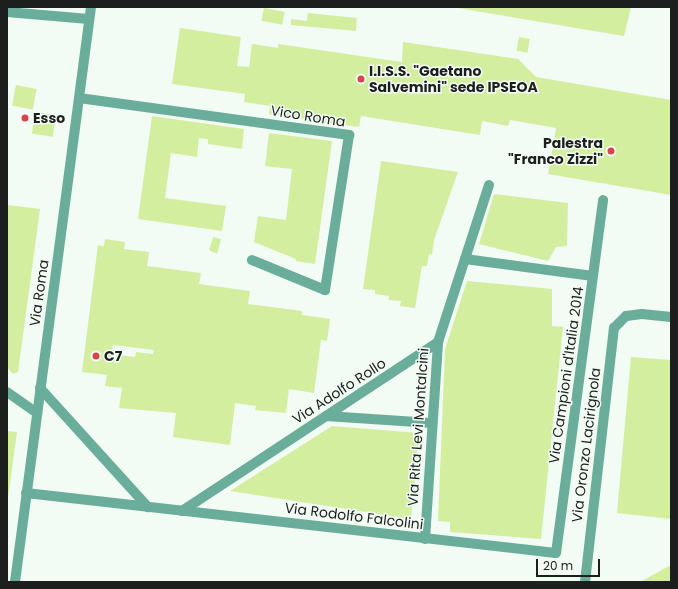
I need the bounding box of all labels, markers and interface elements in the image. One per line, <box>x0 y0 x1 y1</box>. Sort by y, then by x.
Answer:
place label: I.I.S.S. "Gaetano Salvemini" sede IPSEOA <box>369 63 538 96</box>
marker: I.I.S.S. "Gaetano Salvemini" sede IPSEOA <box>356 74 366 84</box>
street label: Vico Roma <box>269 102 347 130</box>
place label: Esso <box>33 110 65 126</box>
marker: Esso <box>20 113 30 123</box>
place label: Palestra "Franco Zizzi" <box>508 135 603 168</box>
marker: Palestra "Franco Zizzi" <box>606 146 616 156</box>
street label: Via Roma <box>26 258 52 328</box>
street label: Via Campioni d'Italia 2014 <box>545 285 587 465</box>
street label: Via Rita Levi Montalcini <box>404 347 432 507</box>
place label: C7 <box>104 348 122 364</box>
marker: C7 <box>91 351 101 361</box>
street label: Via Adolfo Rollo <box>289 355 389 427</box>
street label: Via Oronzo Lacirignola <box>568 367 604 523</box>
street label: Via Rodolfo Falcolini <box>284 499 424 533</box>
scale bar <box>538 551 602 577</box>
text: 20 m <box>543 557 573 574</box>

